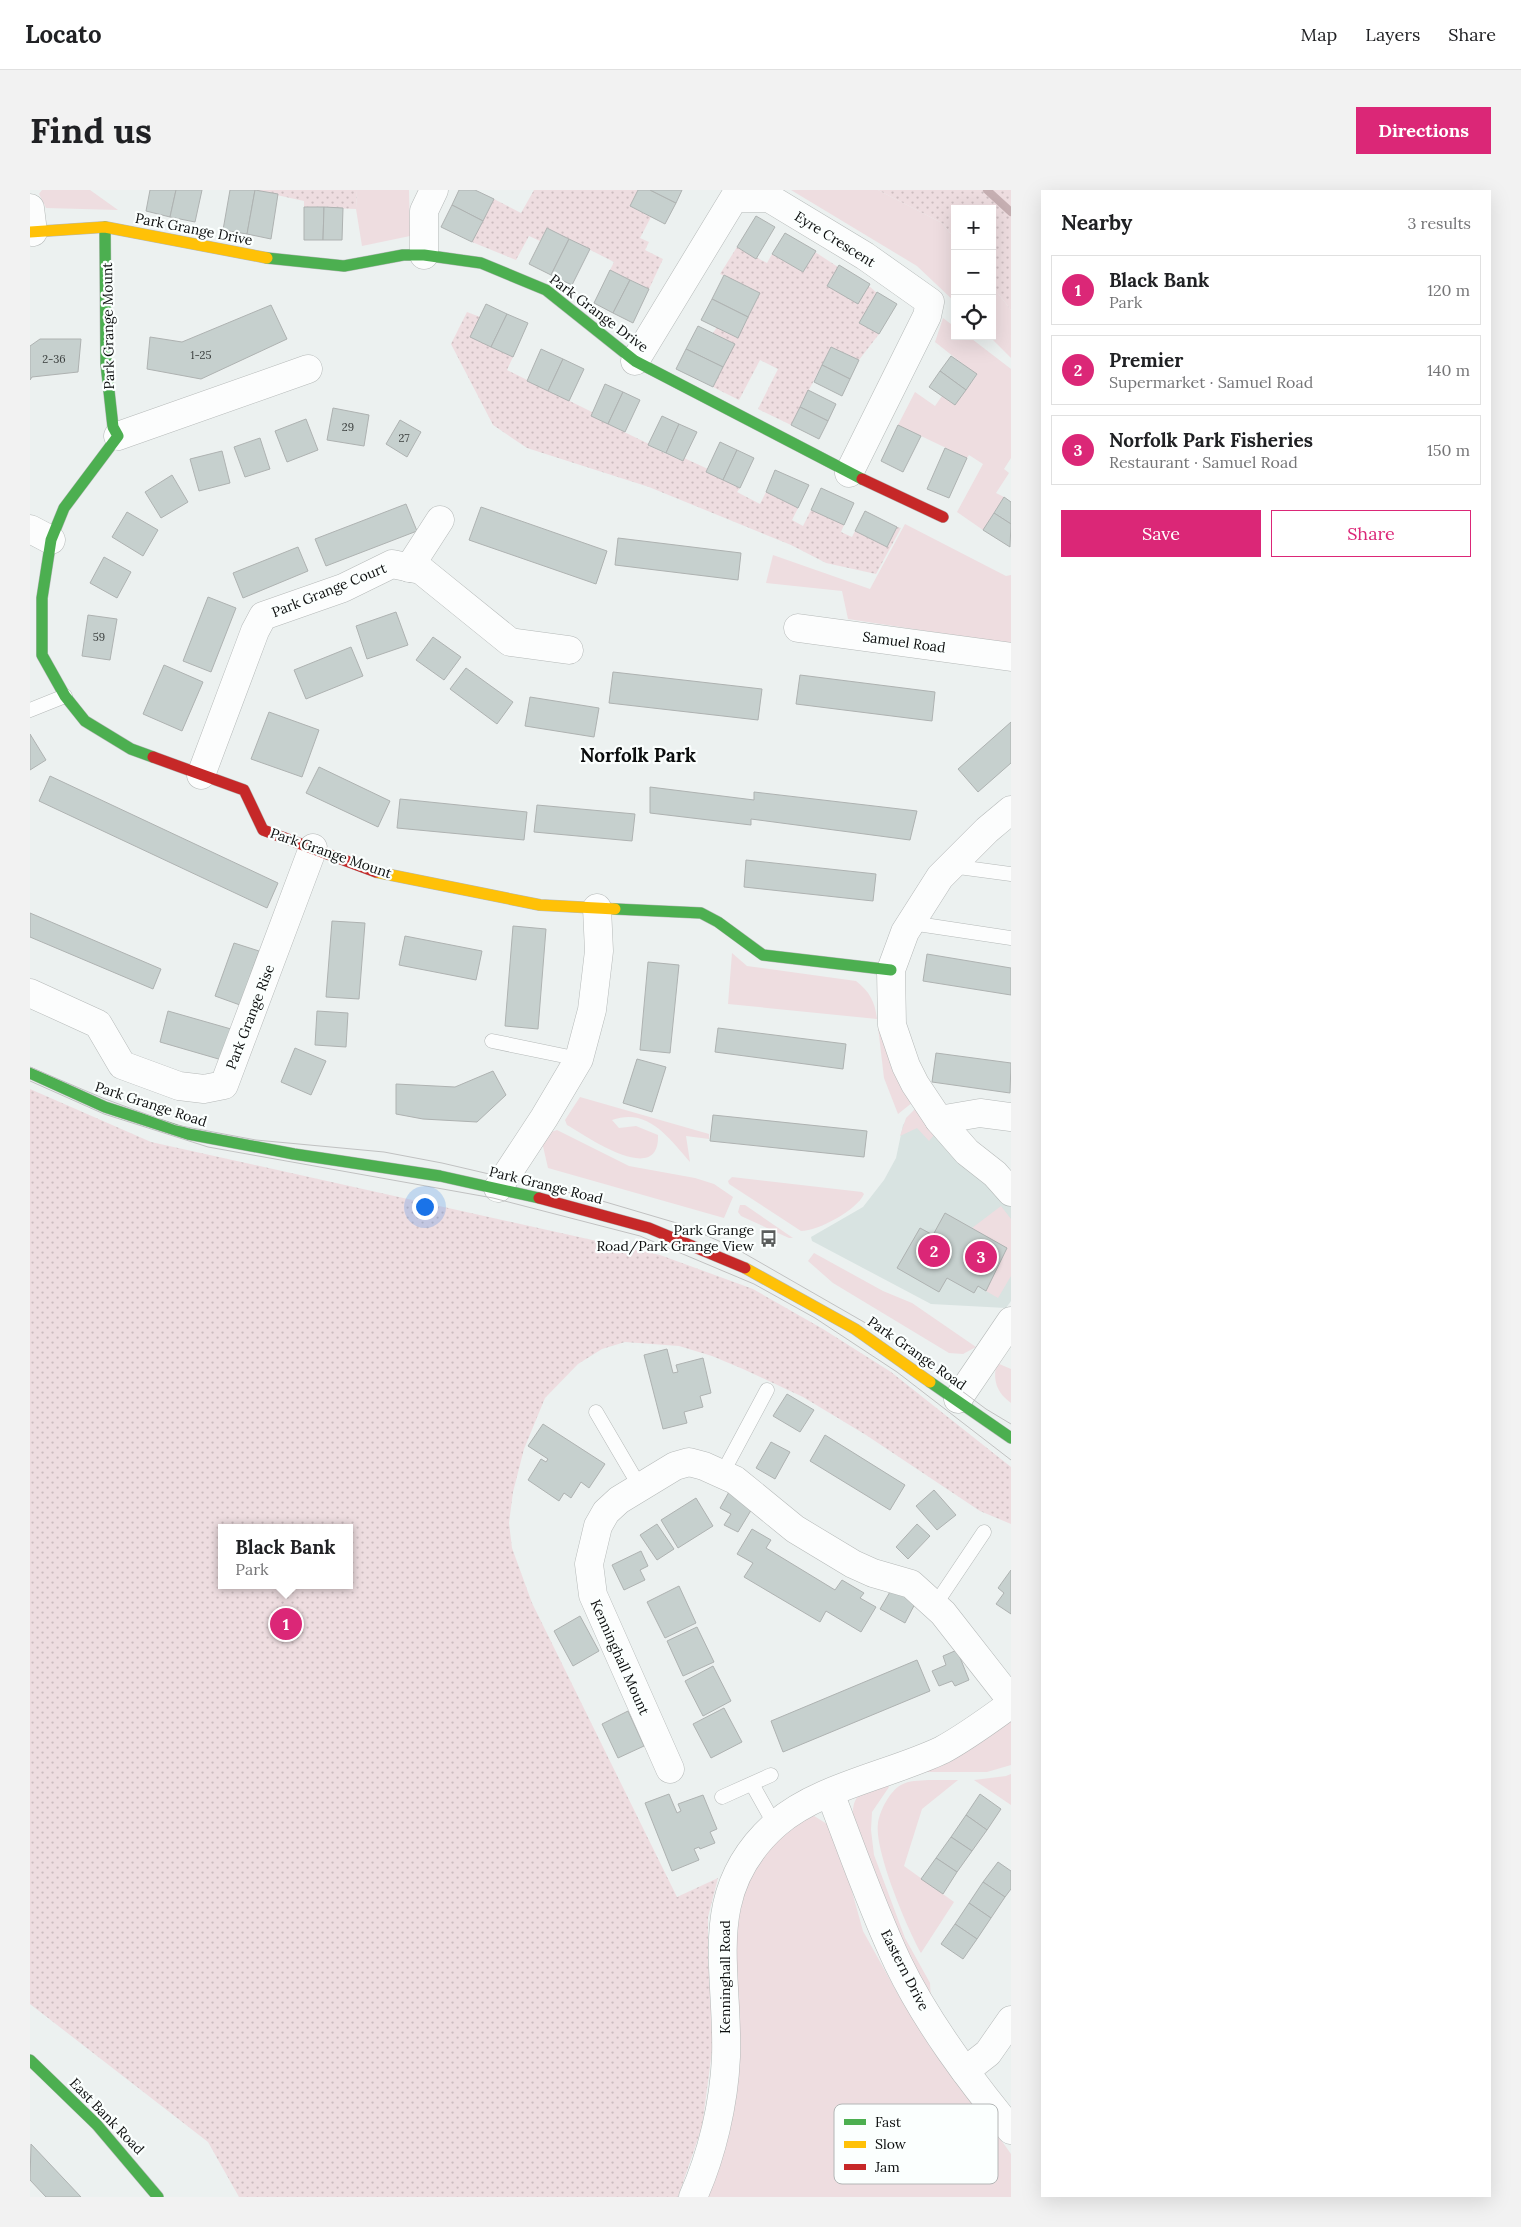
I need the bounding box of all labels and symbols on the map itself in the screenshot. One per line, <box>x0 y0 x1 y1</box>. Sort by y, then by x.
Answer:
street label: Eyre Crescent <box>791 207 879 271</box>
street label: Park Grange Drive <box>134 209 255 249</box>
street label: Park Grange Mount <box>98 262 118 390</box>
street label: Park Grange Drive <box>546 270 652 356</box>
house number: 1-25 <box>191 348 211 362</box>
house number: 2-36 <box>42 352 66 366</box>
house number: 29 <box>342 420 354 434</box>
house number: 27 <box>399 431 409 445</box>
street label: Park Grange Court <box>269 559 389 621</box>
street label: Samuel Road <box>861 627 947 657</box>
house number: 59 <box>93 630 105 644</box>
district label: Norfolk Park <box>580 743 696 767</box>
street label: Park Grange Mount <box>268 824 395 882</box>
street label: Park Grange Rise <box>222 962 278 1072</box>
street label: Park Grange Road <box>93 1077 209 1131</box>
street label: Park Grange Road <box>487 1162 605 1208</box>
your location <box>412 1194 438 1220</box>
place label: Park Grange Road/Park Grange View <box>596 1221 755 1255</box>
bus stop icon: Park Grange Road/Park Grange View <box>758 1228 778 1248</box>
pin: 2 <box>918 1232 950 1270</box>
pin: 3 <box>965 1238 997 1276</box>
street label: Park Grange Road <box>864 1312 970 1394</box>
street label: Kenninghall Mount <box>586 1596 654 1718</box>
pin: 1 <box>270 1605 302 1643</box>
street label: Kenninghall Road <box>716 1920 734 2034</box>
street label: Eastern Drive <box>877 1926 933 2014</box>
street label: East Bank Road <box>66 2074 148 2158</box>
legend <box>834 2104 998 2184</box>
text: Fast <box>875 2113 902 2131</box>
text: Slow <box>875 2135 907 2153</box>
text: Jam <box>874 2158 900 2176</box>

